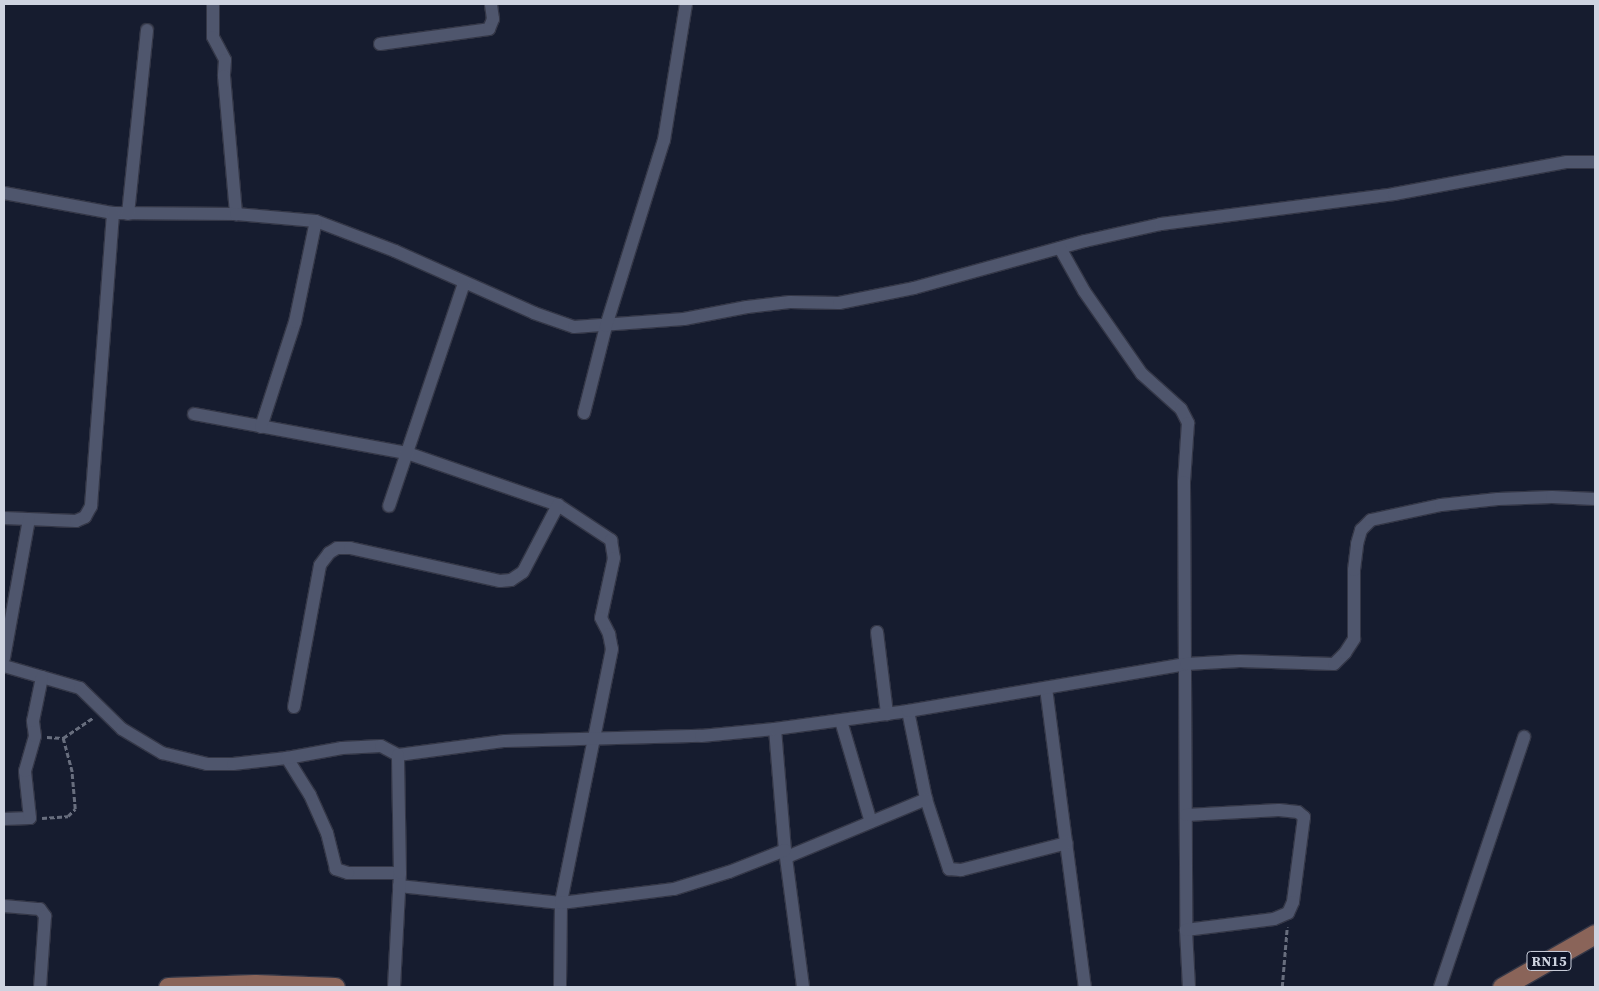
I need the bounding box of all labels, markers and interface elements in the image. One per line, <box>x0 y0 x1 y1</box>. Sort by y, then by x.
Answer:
road number: RN15 <box>1525 949 1573 972</box>

